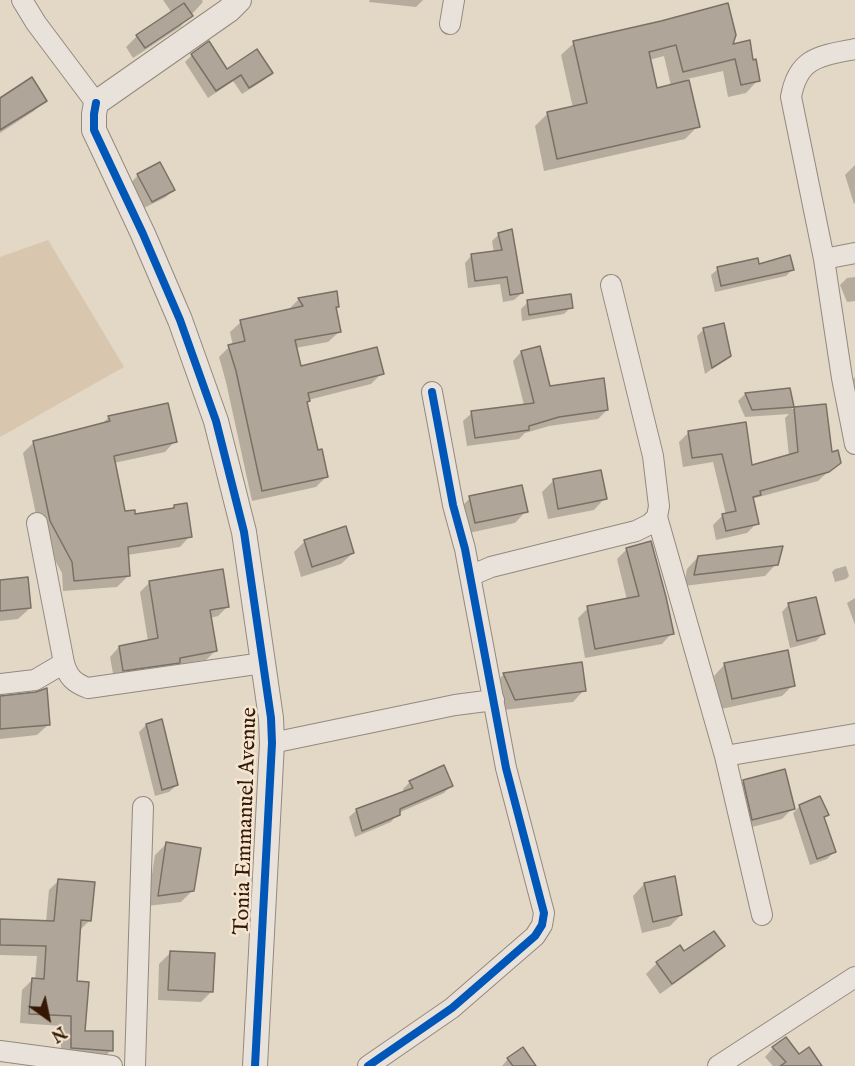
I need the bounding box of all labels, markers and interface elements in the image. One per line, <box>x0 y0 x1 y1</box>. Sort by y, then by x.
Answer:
street label: Tonia Emmanuel Avenue <box>230 707 264 935</box>
north arrow <box>18 988 78 1048</box>
text: N <box>47 1021 69 1045</box>

